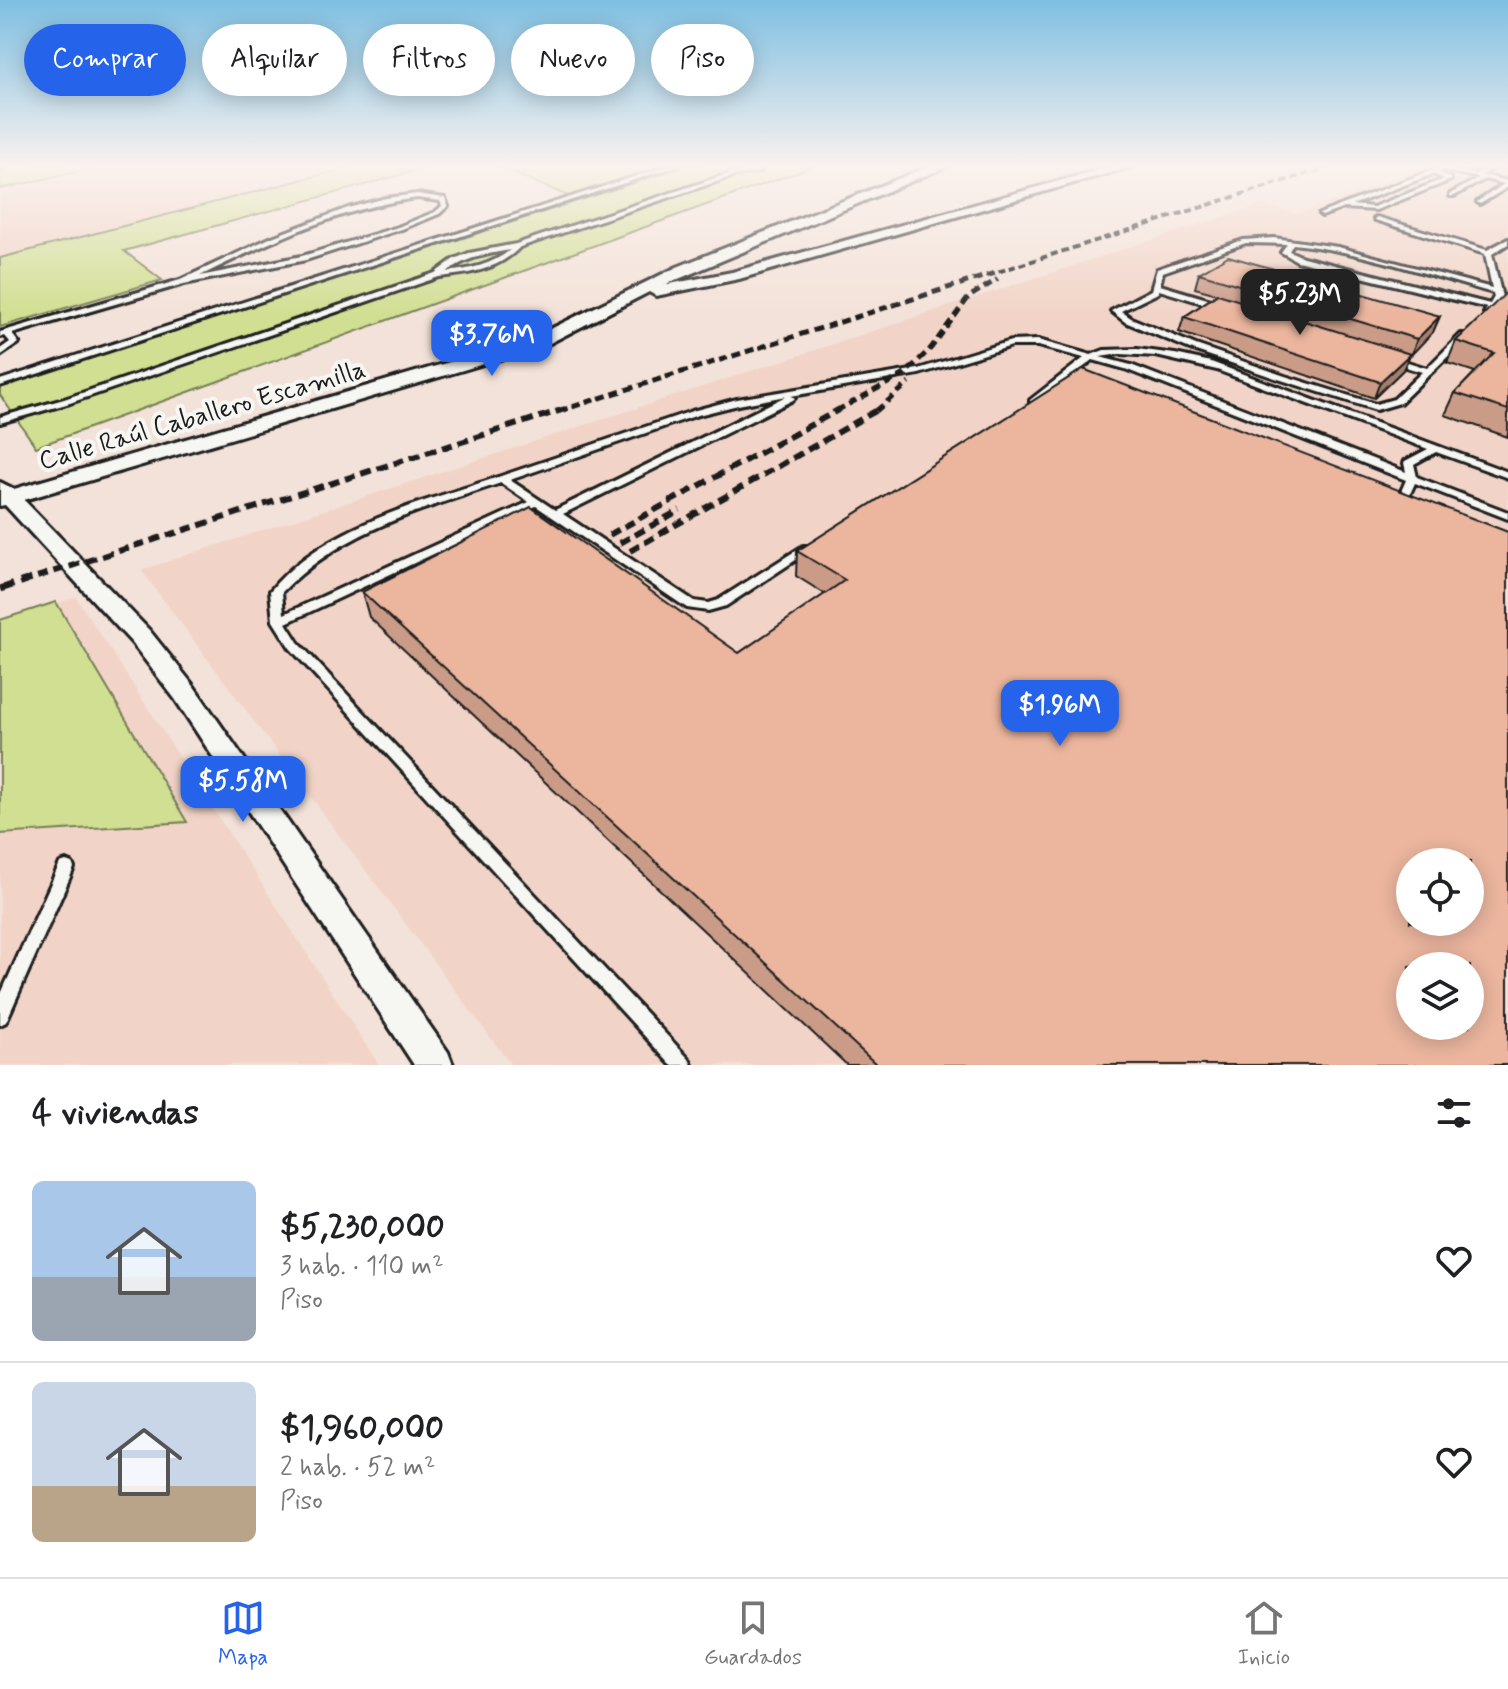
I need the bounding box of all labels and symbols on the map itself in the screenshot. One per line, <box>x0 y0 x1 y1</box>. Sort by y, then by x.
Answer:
pin: $5.23M <box>1235 269 1365 337</box>
pin: $3.76M <box>427 310 557 378</box>
street label: Calle Raúl Caballero Escamilla <box>35 353 370 479</box>
pin: $1.96M <box>995 680 1125 748</box>
pin: $5.58M <box>178 756 308 824</box>

